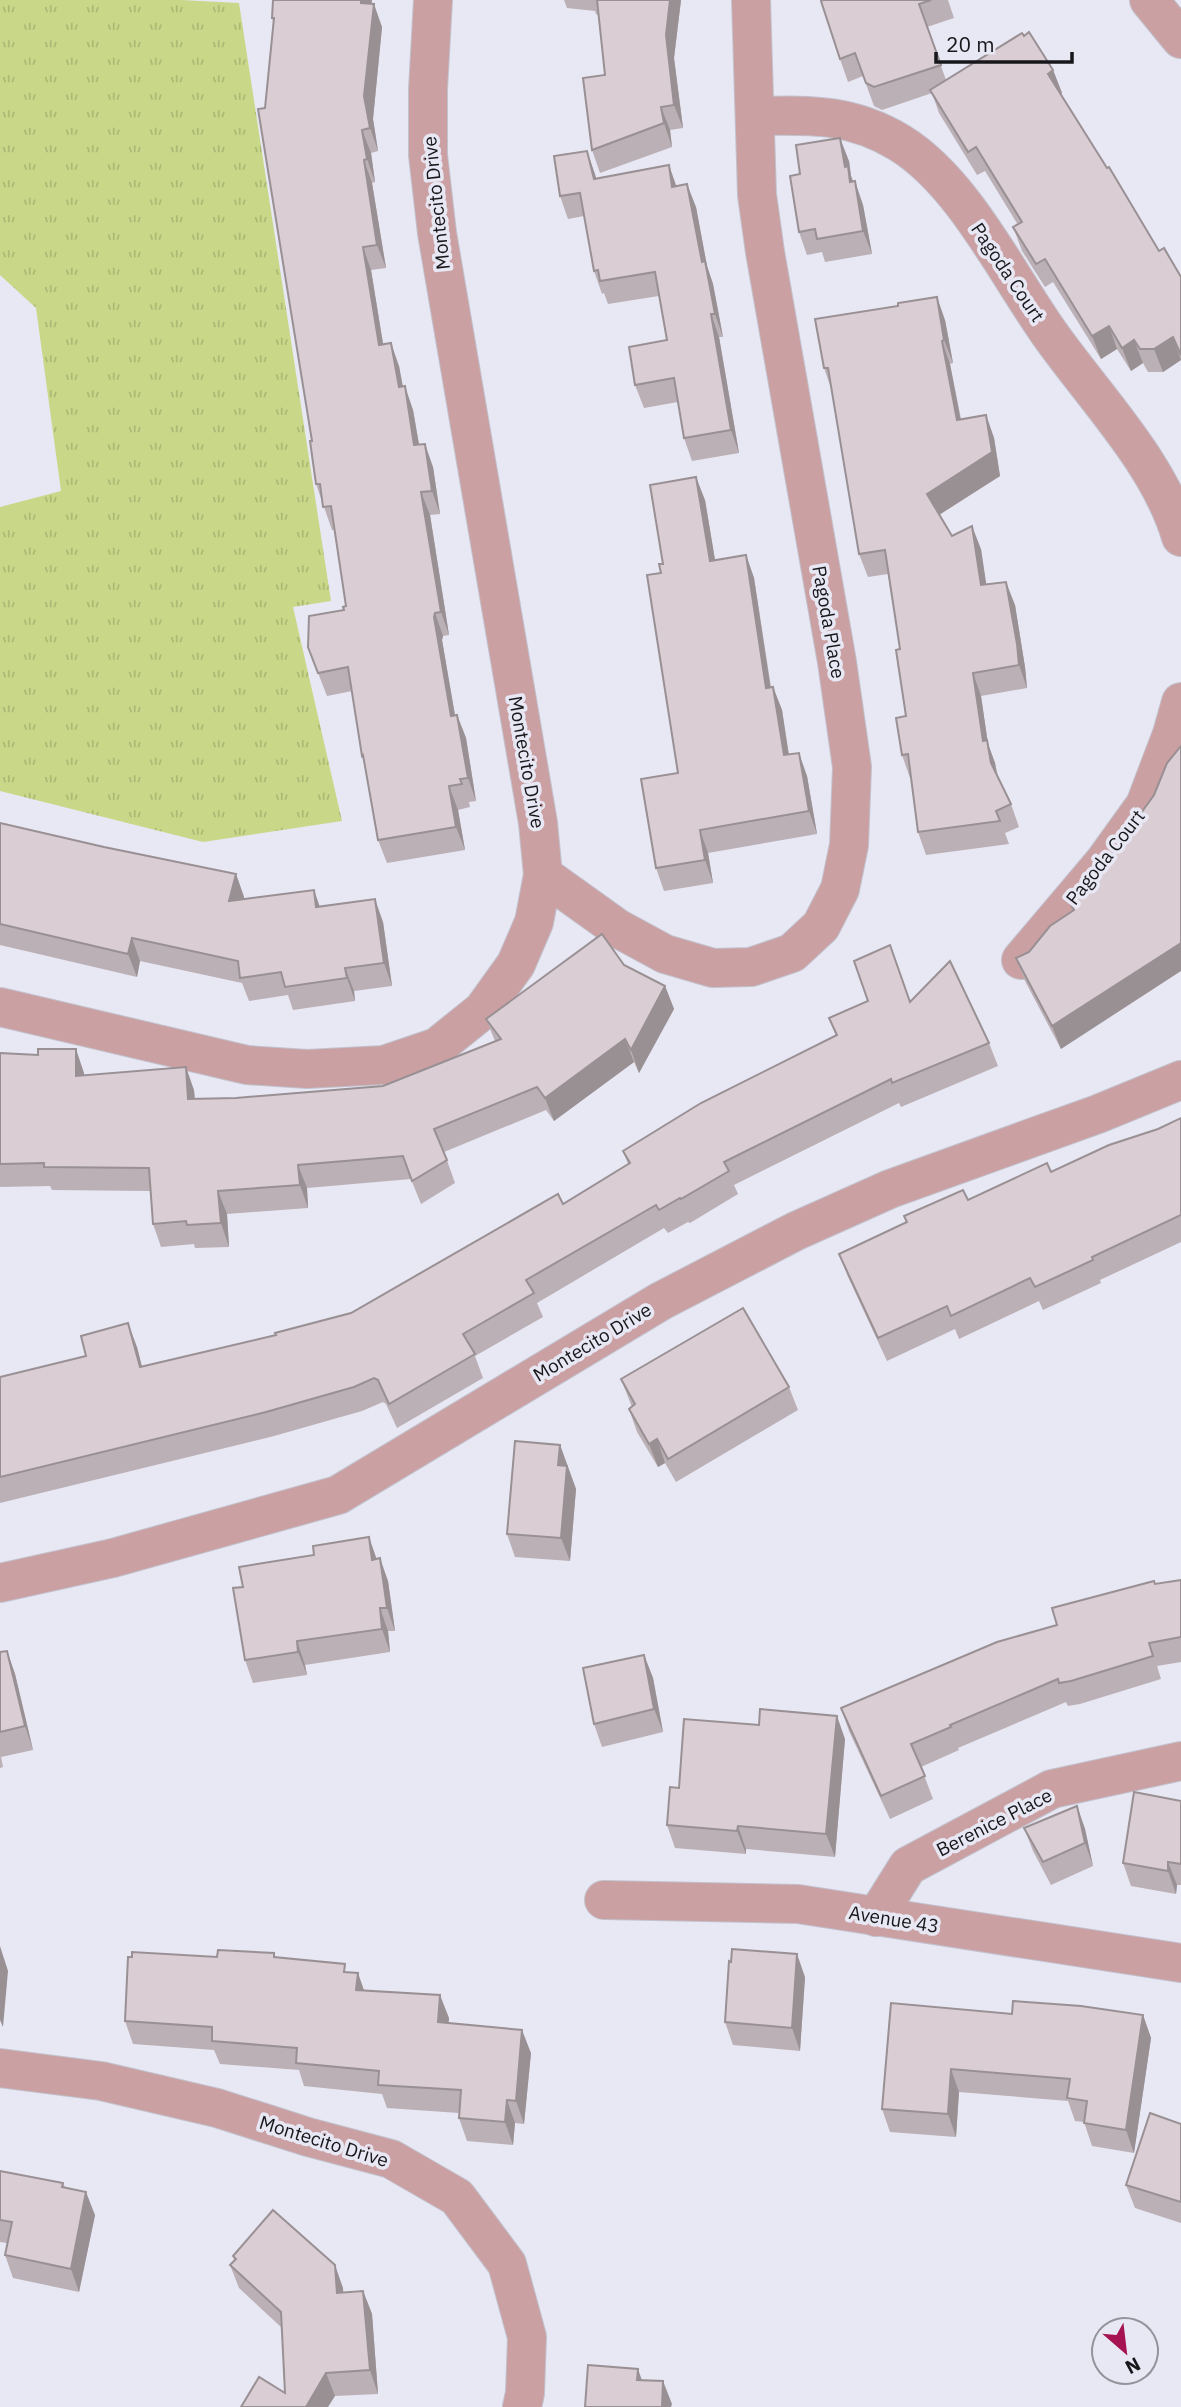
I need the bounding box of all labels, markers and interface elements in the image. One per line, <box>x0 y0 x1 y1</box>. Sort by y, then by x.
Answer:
scale bar <box>936 21 1072 65</box>
text: 20 m <box>946 30 995 58</box>
street label: Montecito Drive <box>417 135 455 271</box>
street label: Pagoda Court <box>966 218 1050 326</box>
street label: Pagoda Place <box>807 564 851 680</box>
street label: Montecito Drive <box>504 694 550 830</box>
street label: Pagoda Court <box>1060 804 1150 910</box>
street label: Montecito Drive <box>528 1297 656 1387</box>
street label: Berenice Place <box>932 1783 1056 1861</box>
street label: Avenue 43 <box>847 1900 941 1938</box>
street label: Montecito Drive <box>256 2110 392 2172</box>
north arrow <box>1090 2316 1160 2386</box>
text: N <box>1121 2352 1145 2380</box>

